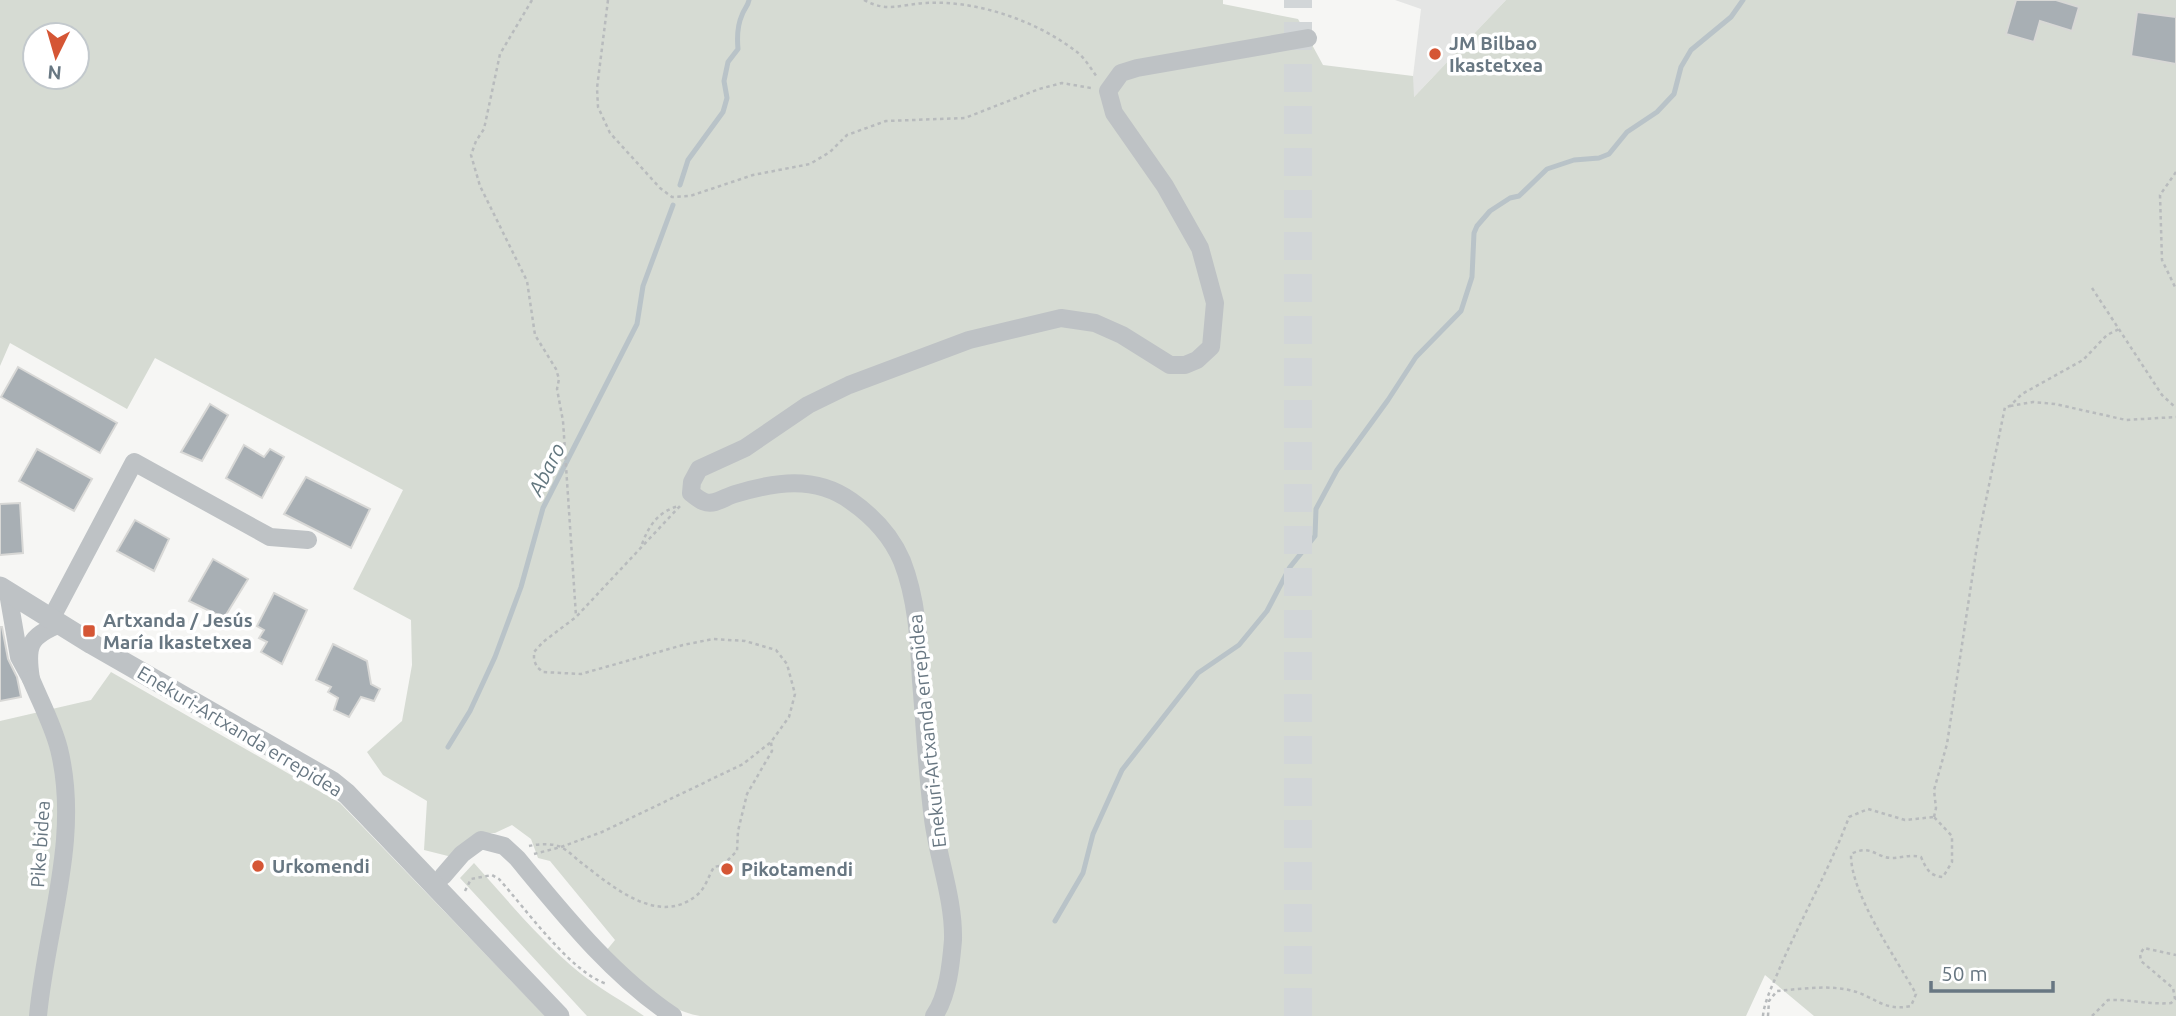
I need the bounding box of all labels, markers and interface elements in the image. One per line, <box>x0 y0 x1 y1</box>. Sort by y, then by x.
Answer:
north arrow <box>21 21 91 91</box>
place label: JM Bilbao Ikastetxea <box>1449 32 1543 76</box>
marker: JM Bilbao Ikastetxea <box>1427 46 1443 62</box>
text: N <box>46 61 63 85</box>
water label: Abaro <box>522 439 569 500</box>
place label: Artxanda / Jesús María Ikastetxea <box>103 609 253 653</box>
street label: Enekuri-Artxanda errepidea <box>904 613 950 849</box>
marker: Artxanda / Jesús María Ikastetxea <box>81 623 97 639</box>
street label: Enekuri-Artxanda errepidea <box>134 661 346 801</box>
street label: Pike bidea <box>26 800 54 888</box>
place label: Urkomendi <box>272 855 370 877</box>
marker: Urkomendi <box>250 858 266 874</box>
place label: Pikotamendi <box>741 858 853 880</box>
marker: Pikotamendi <box>719 861 735 877</box>
scale bar <box>1931 950 2054 994</box>
text: 50 m <box>1941 961 1988 985</box>

